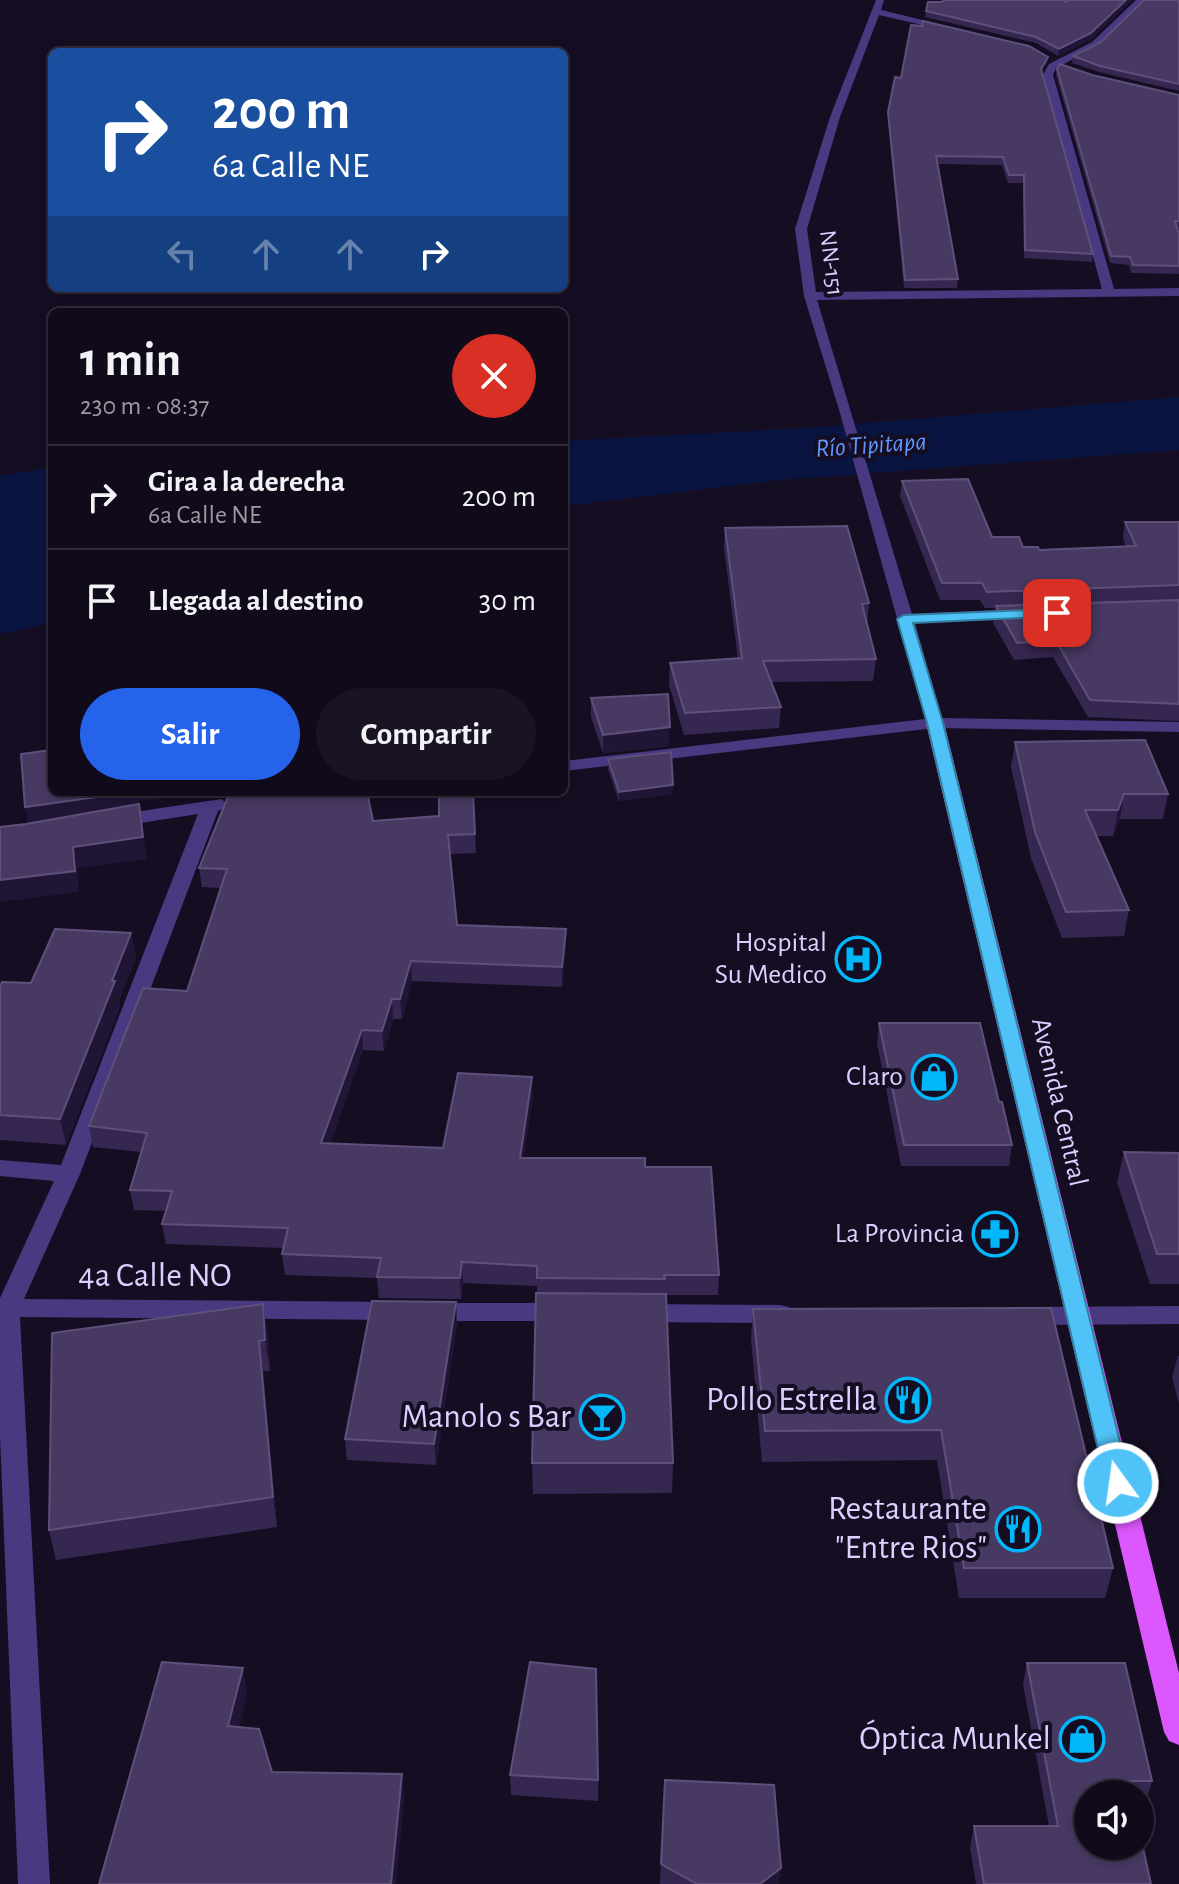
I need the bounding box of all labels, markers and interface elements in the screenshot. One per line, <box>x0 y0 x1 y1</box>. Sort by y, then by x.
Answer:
icon: right <box>80 80 184 184</box>
text: 200 m <box>212 83 350 139</box>
text: 6a Calle NE <box>212 148 369 184</box>
street label: NN-151 <box>815 229 847 297</box>
icon: left <box>160 232 204 276</box>
icon: ahead <box>244 232 288 276</box>
icon: ahead <box>328 232 372 276</box>
icon: right <box>412 232 456 276</box>
button: close <box>452 334 536 418</box>
text: 1 min <box>80 337 181 385</box>
text: 230 m · 08:37 <box>80 393 209 419</box>
water label: Río Tipitapa <box>815 428 927 462</box>
text: Gira a la derecha <box>148 467 345 497</box>
icon: right <box>80 475 124 519</box>
text: 200 m <box>462 482 536 512</box>
text: 6a Calle NE <box>148 502 261 528</box>
icon: arrive <box>80 579 124 623</box>
pin <box>1023 579 1091 647</box>
text: Llegada al destino <box>148 586 364 616</box>
text: 30 m <box>479 586 536 616</box>
icon: arrive <box>1035 591 1079 635</box>
button: Salir <box>80 688 300 780</box>
button: Compartir <box>316 688 536 780</box>
place label: Hospital Su Medico <box>715 929 827 989</box>
hospital icon: Hospital Su Medico <box>834 935 882 983</box>
street label: Avenida Central <box>1026 1015 1092 1189</box>
shop icon: Claro <box>910 1053 958 1101</box>
place label: Claro <box>846 1063 903 1091</box>
pharmacy icon: La Provincia <box>971 1210 1019 1258</box>
place label: La Provincia <box>835 1220 964 1248</box>
street label: 4a Calle NO <box>78 1259 232 1293</box>
restaurant icon: Pollo Estrella <box>884 1376 932 1424</box>
place label: Pollo Estrella <box>706 1383 877 1417</box>
bar icon: Manolo s Bar <box>578 1393 626 1441</box>
place label: Manolo s Bar <box>401 1400 571 1434</box>
position arrow <box>1076 1441 1160 1525</box>
place label: Restaurante "Entre Rios" <box>828 1492 987 1565</box>
restaurant icon: Restaurante "Entre Rios" <box>994 1505 1042 1553</box>
shop icon: Óptica Munkel <box>1058 1715 1106 1763</box>
place label: Óptica Munkel <box>859 1719 1051 1756</box>
map controls <box>1074 1780 1154 1860</box>
button: sound <box>1074 1780 1154 1860</box>

